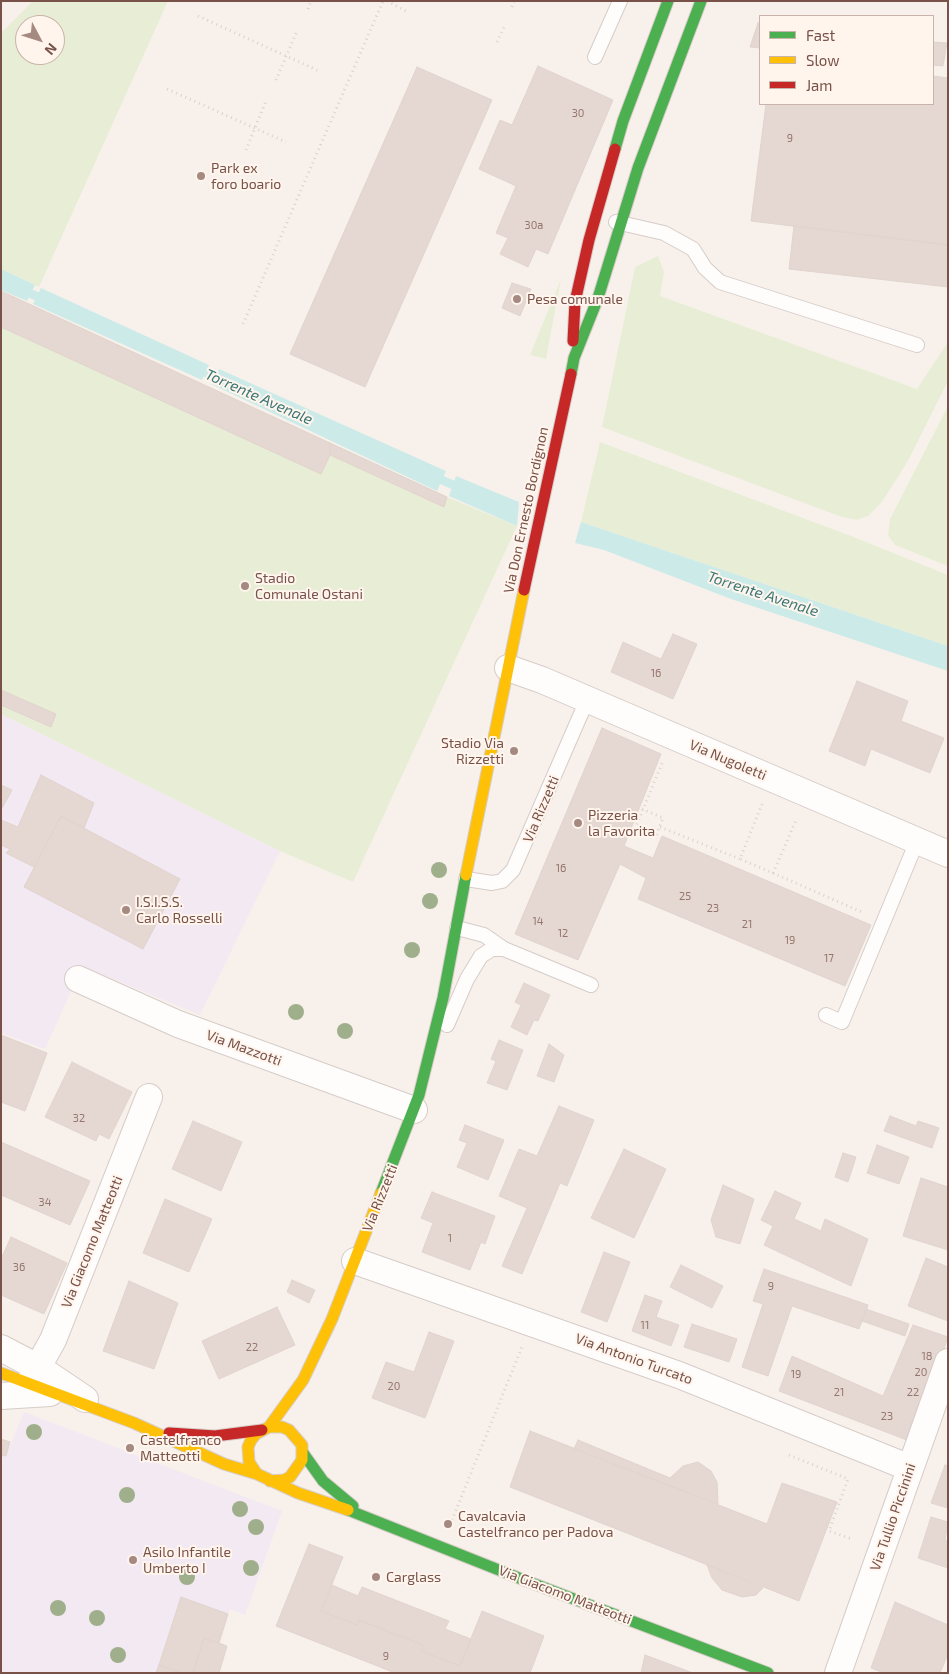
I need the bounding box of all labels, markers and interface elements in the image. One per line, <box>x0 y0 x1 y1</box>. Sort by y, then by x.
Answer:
north arrow <box>15 15 65 65</box>
legend <box>759 15 934 105</box>
text: Fast <box>806 26 835 44</box>
text: N <box>41 40 61 59</box>
text: Slow <box>806 51 840 69</box>
text: Jam <box>806 76 832 94</box>
house number: 30 <box>572 106 584 120</box>
house number: 9 <box>787 131 793 145</box>
place label: Park ex foro boario <box>211 160 281 192</box>
marker: Park ex foro boario <box>195 170 207 182</box>
house number: 30a <box>525 218 543 232</box>
place label: Pesa comunale <box>527 291 623 307</box>
marker: Pesa comunale <box>511 293 523 305</box>
water label: Torrente Avenale <box>202 365 316 429</box>
street label: Via Don Ernesto Bordignon <box>500 425 552 595</box>
water label: Torrente Avenale <box>705 568 821 620</box>
place label: Stadio Comunale Ostani <box>255 570 363 602</box>
marker: Stadio Comunale Ostani <box>239 580 251 592</box>
house number: 16 <box>651 666 661 680</box>
place label: Stadio Via Rizzetti <box>441 735 504 768</box>
street label: Via Nugoletti <box>687 736 769 784</box>
marker: Stadio Via Rizzetti <box>508 745 520 757</box>
street label: Via Rizzetti <box>519 773 563 845</box>
place label: Pizzeria la Favorita <box>588 807 655 840</box>
marker: Pizzeria la Favorita <box>572 817 584 829</box>
house number: 16 <box>556 861 566 875</box>
house number: 25 <box>679 889 691 903</box>
place label: I.S.I.S.S. Carlo Rosselli <box>136 894 223 926</box>
house number: 23 <box>707 901 719 915</box>
marker: I.S.I.S.S. Carlo Rosselli <box>120 904 132 916</box>
house number: 14 <box>532 914 544 928</box>
house number: 21 <box>742 917 752 931</box>
house number: 12 <box>558 926 568 940</box>
house number: 19 <box>785 933 795 947</box>
house number: 17 <box>824 951 834 965</box>
street label: Via Mazzotti <box>204 1027 284 1069</box>
house number: 32 <box>73 1111 85 1125</box>
street label: Via Rizzetti <box>359 1162 401 1234</box>
street label: Via Giacomo Matteotti <box>58 1173 126 1311</box>
house number: 34 <box>39 1195 51 1209</box>
house number: 1 <box>448 1231 452 1245</box>
house number: 36 <box>13 1260 25 1274</box>
house number: 9 <box>768 1279 774 1293</box>
house number: 11 <box>641 1318 649 1332</box>
street label: Via Antonio Turcato <box>573 1330 695 1388</box>
house number: 22 <box>246 1340 258 1354</box>
house number: 18 <box>921 1349 933 1363</box>
house number: 20 <box>915 1365 927 1379</box>
house number: 19 <box>791 1367 801 1381</box>
house number: 20 <box>388 1379 400 1393</box>
house number: 21 <box>834 1385 844 1399</box>
house number: 22 <box>907 1385 919 1399</box>
house number: 23 <box>881 1409 893 1423</box>
place label: Castelfranco Matteotti <box>140 1432 221 1464</box>
marker: Castelfranco Matteotti <box>124 1442 136 1454</box>
street label: Via Tullio Piccinini <box>867 1461 919 1573</box>
place label: Cavalcavia Castelfranco per Padova <box>458 1508 613 1540</box>
marker: Cavalcavia Castelfranco per Padova <box>442 1518 454 1530</box>
place label: Asilo Infantile Umberto I <box>143 1544 231 1576</box>
marker: Asilo Infantile Umberto I <box>127 1554 139 1566</box>
street label: Via Giacomo Matteotti <box>496 1562 634 1628</box>
place label: Carglass <box>386 1569 441 1585</box>
marker: Carglass <box>370 1571 382 1583</box>
house number: 9 <box>383 1649 389 1663</box>

